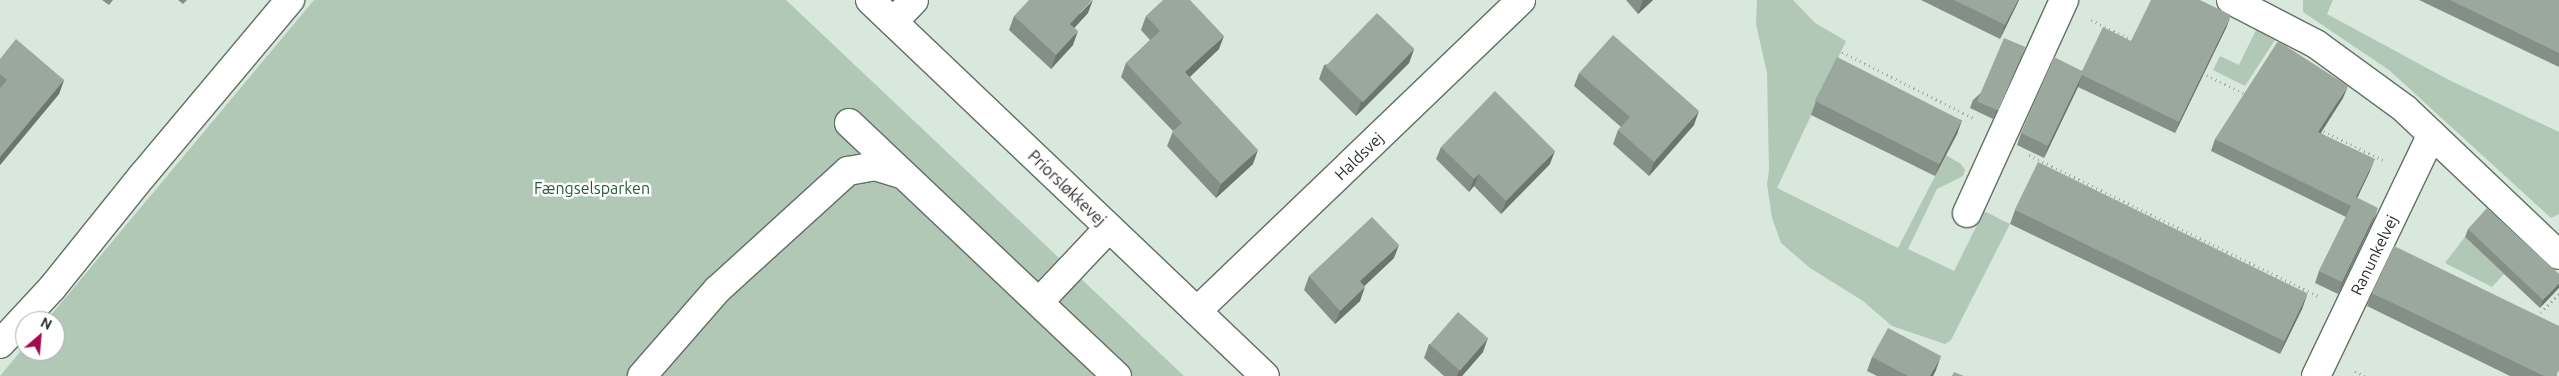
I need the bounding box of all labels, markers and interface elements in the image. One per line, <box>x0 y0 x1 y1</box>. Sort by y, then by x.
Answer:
street label: Haldsvej <box>1331 128 1387 184</box>
street label: Priorsløkkevej <box>1024 146 1110 230</box>
park label: Fængselsparken <box>534 178 650 198</box>
street label: Ranunkelvej <box>2346 212 2402 298</box>
north arrow <box>15 311 65 361</box>
text: N <box>38 314 55 333</box>

